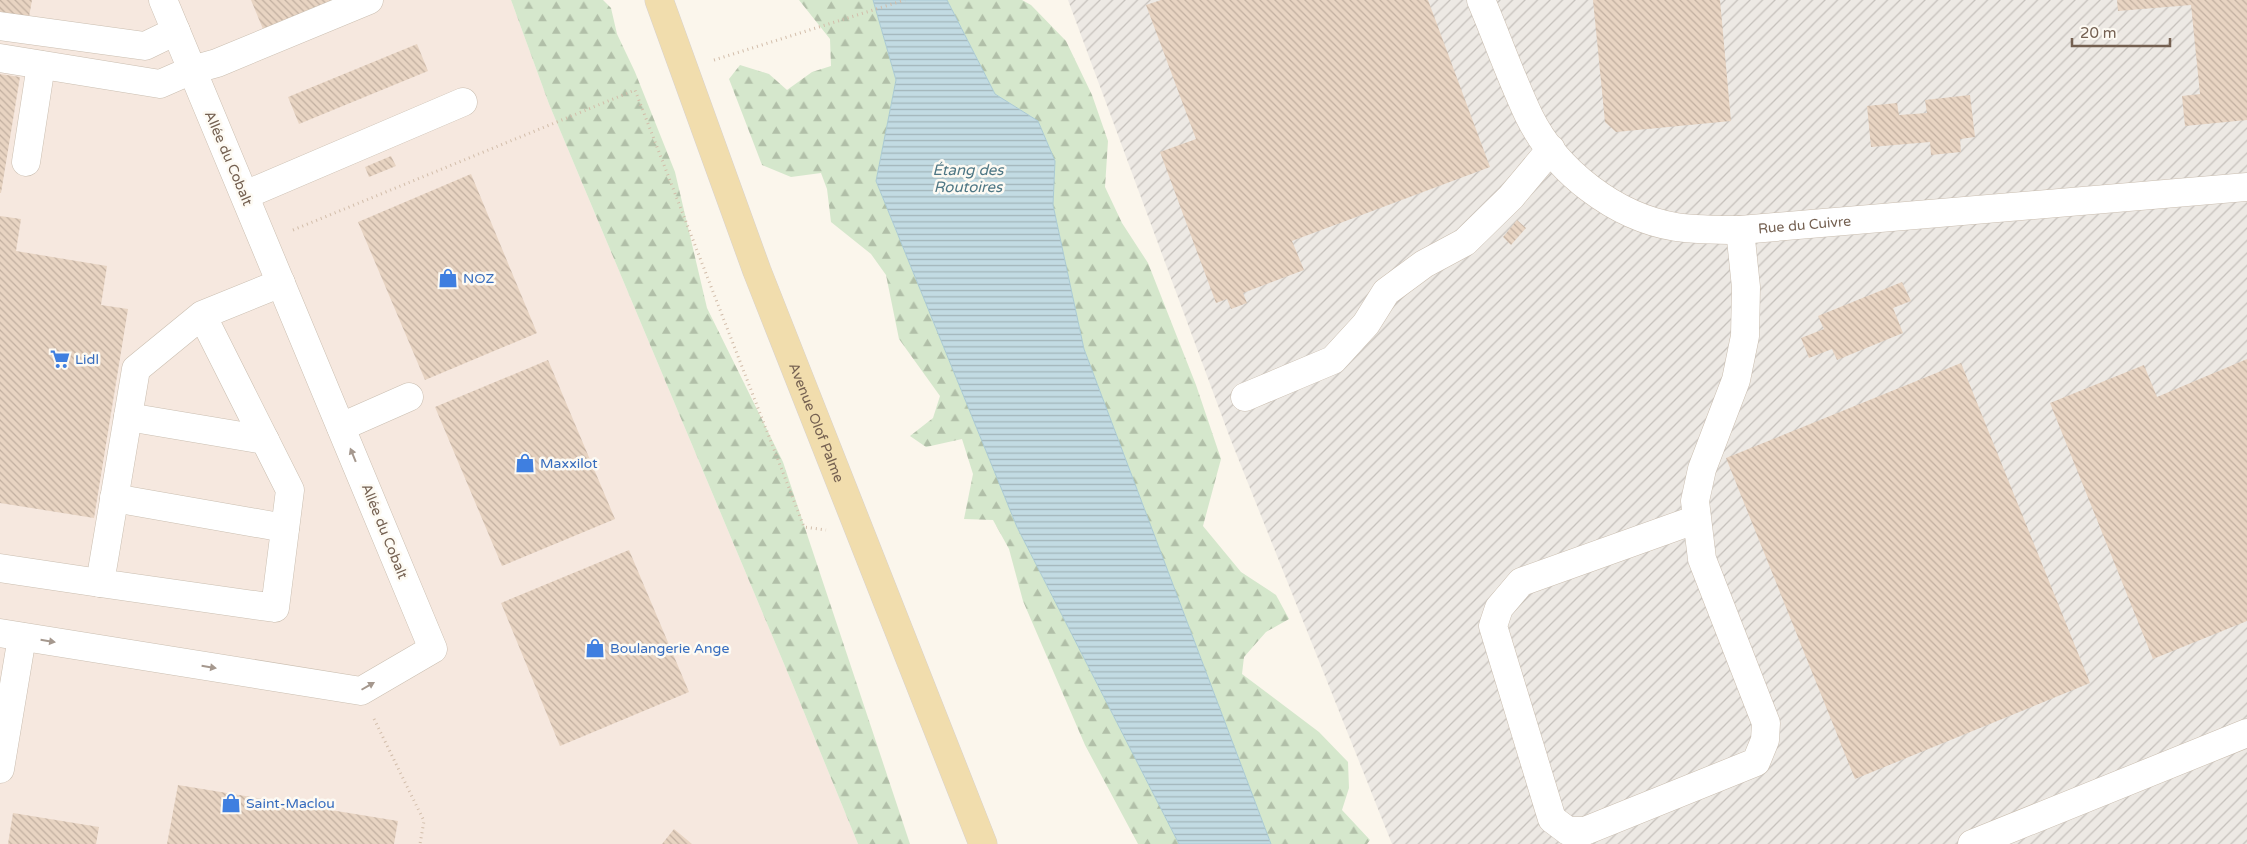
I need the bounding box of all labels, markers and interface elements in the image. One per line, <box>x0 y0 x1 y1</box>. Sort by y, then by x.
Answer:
scale bar <box>2072 15 2170 47</box>
text: 20 m <box>2080 24 2117 42</box>
street label: Allée du Cobalt <box>201 108 256 209</box>
water label: Étang des Routoires <box>932 161 1005 196</box>
street label: Rue du Cuivre <box>1757 213 1852 237</box>
shop icon: NOZ <box>437 267 459 289</box>
place label: NOZ <box>463 270 495 287</box>
supermarket icon: Lidl <box>49 348 71 370</box>
place label: Lidl <box>75 351 99 368</box>
street label: Avenue Olof Palme <box>785 360 848 485</box>
one-way arrow <box>348 448 356 462</box>
shop icon: Maxxilot <box>514 452 536 474</box>
place label: Maxxilot <box>540 455 598 472</box>
street label: Allée du Cobalt <box>358 481 412 582</box>
one-way arrow <box>40 637 56 645</box>
shop icon: Boulangerie Ange <box>584 637 606 659</box>
place label: Boulangerie Ange <box>610 640 729 657</box>
one-way arrow <box>201 663 217 671</box>
one-way arrow <box>361 682 375 691</box>
shop icon: Saint-Maclou <box>220 792 242 814</box>
place label: Saint-Maclou <box>246 795 335 812</box>

